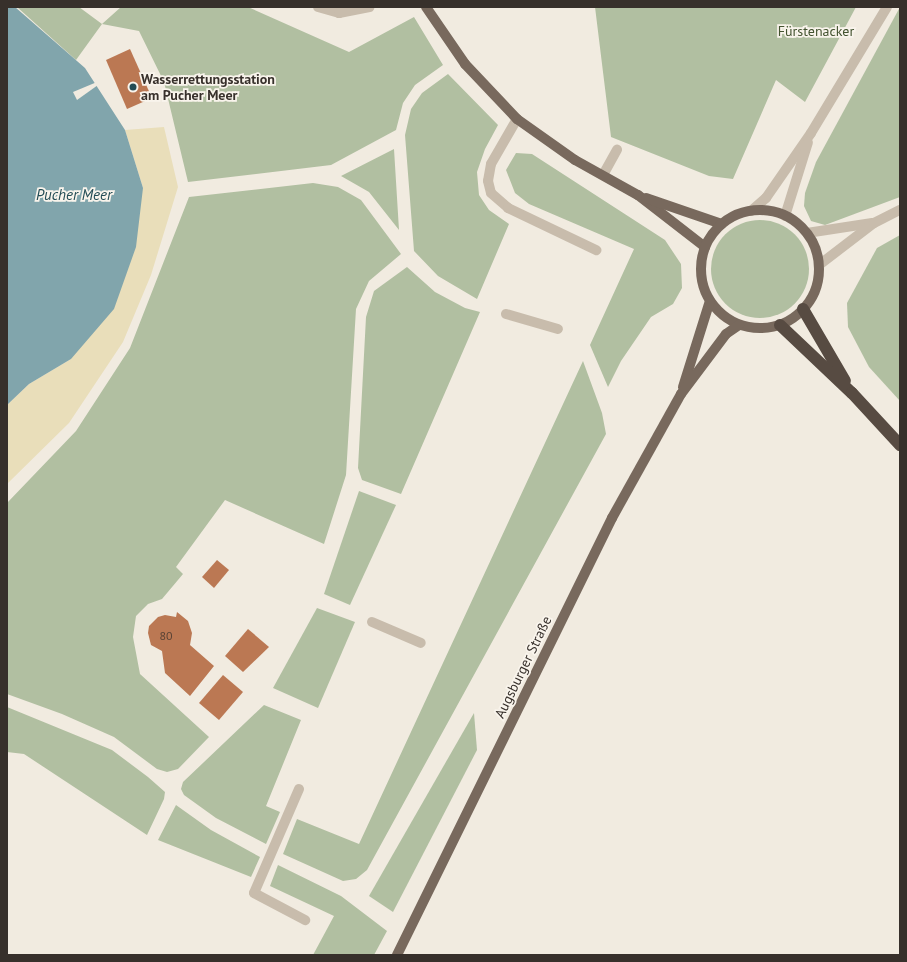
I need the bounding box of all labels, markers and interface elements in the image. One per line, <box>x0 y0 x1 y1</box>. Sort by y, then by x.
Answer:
park label: Fürstenacker <box>778 23 854 39</box>
place label: Wasserrettungsstation am Pucher Meer <box>141 71 275 104</box>
marker: Wasserrettungsstation am Pucher Meer <box>128 82 138 92</box>
water label: Pucher Meer <box>36 186 112 204</box>
street label: Augsburger Straße <box>491 613 555 721</box>
house number: 80 <box>159 629 173 643</box>

